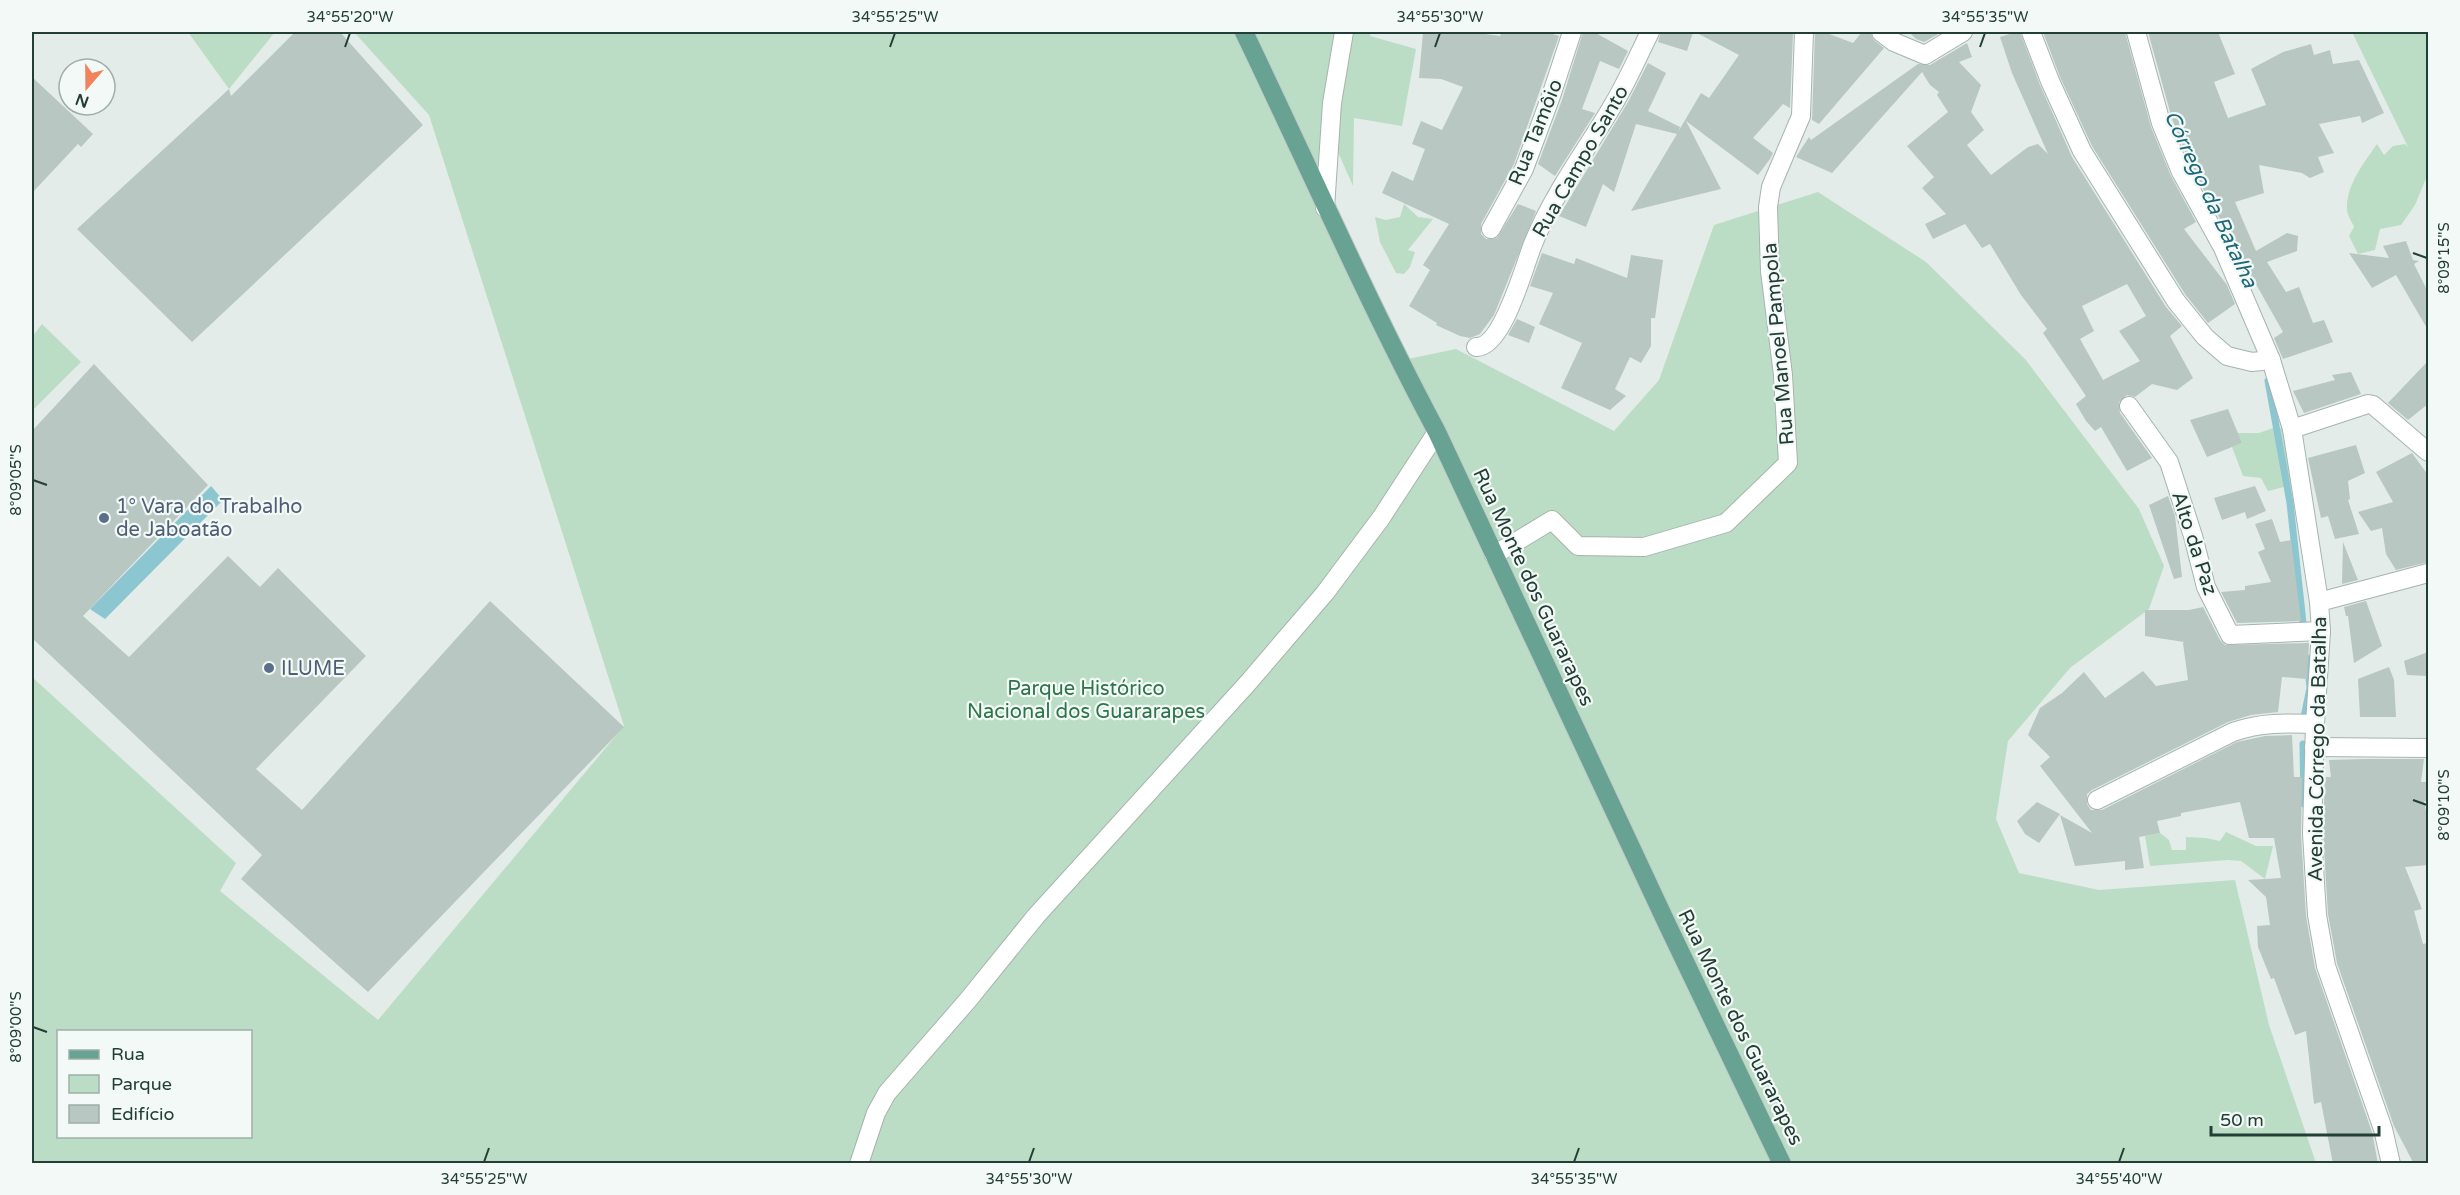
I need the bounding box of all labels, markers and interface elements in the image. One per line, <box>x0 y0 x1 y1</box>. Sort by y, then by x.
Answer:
text: 34°55'20"W <box>307 8 393 26</box>
text: 34°55'25"W <box>852 8 938 26</box>
text: 34°55'30"W <box>1397 8 1483 26</box>
text: 34°55'35"W <box>1942 8 2028 26</box>
north arrow <box>57 57 117 117</box>
street label: Rua Tamôio <box>1504 76 1568 189</box>
street label: Rua Campo Santo <box>1528 81 1634 242</box>
text: N <box>73 89 92 112</box>
water label: Córrego da Batalha <box>2159 107 2263 293</box>
text: 8°09'15"S <box>2435 222 2453 294</box>
street label: Rua Manoel Pampola <box>1758 242 1800 446</box>
text: 8°09'05"S <box>7 444 25 516</box>
street label: Rua Monte dos Guararapes <box>1467 465 1599 710</box>
street label: Alto da Paz <box>2166 488 2222 598</box>
place label: 1° Vara do Trabalho de Jaboatão <box>116 495 302 542</box>
marker: 1° Vara do Trabalho de Jaboatão <box>97 511 111 525</box>
street label: Avenida Córrego da Batalha <box>2304 616 2332 882</box>
place label: ILUME <box>281 657 345 681</box>
marker: ILUME <box>262 661 276 675</box>
park label: Parque Histórico Nacional dos Guararapes <box>967 677 1205 724</box>
text: 8°09'10"S <box>2435 769 2453 841</box>
street label: Rua Monte dos Guararapes <box>1672 906 1808 1149</box>
text: 8°09'00"S <box>7 991 25 1063</box>
legend <box>57 1030 252 1138</box>
text: Rua <box>111 1043 145 1065</box>
text: Parque <box>111 1073 172 1095</box>
scale bar <box>2211 1099 2379 1137</box>
text: Edifício <box>111 1103 175 1125</box>
text: 50 m <box>2220 1109 2264 1131</box>
text: 34°55'25"W <box>441 1170 527 1188</box>
text: 34°55'30"W <box>986 1170 1072 1188</box>
text: 34°55'35"W <box>1531 1170 1617 1188</box>
text: 34°55'40"W <box>2076 1170 2162 1188</box>

